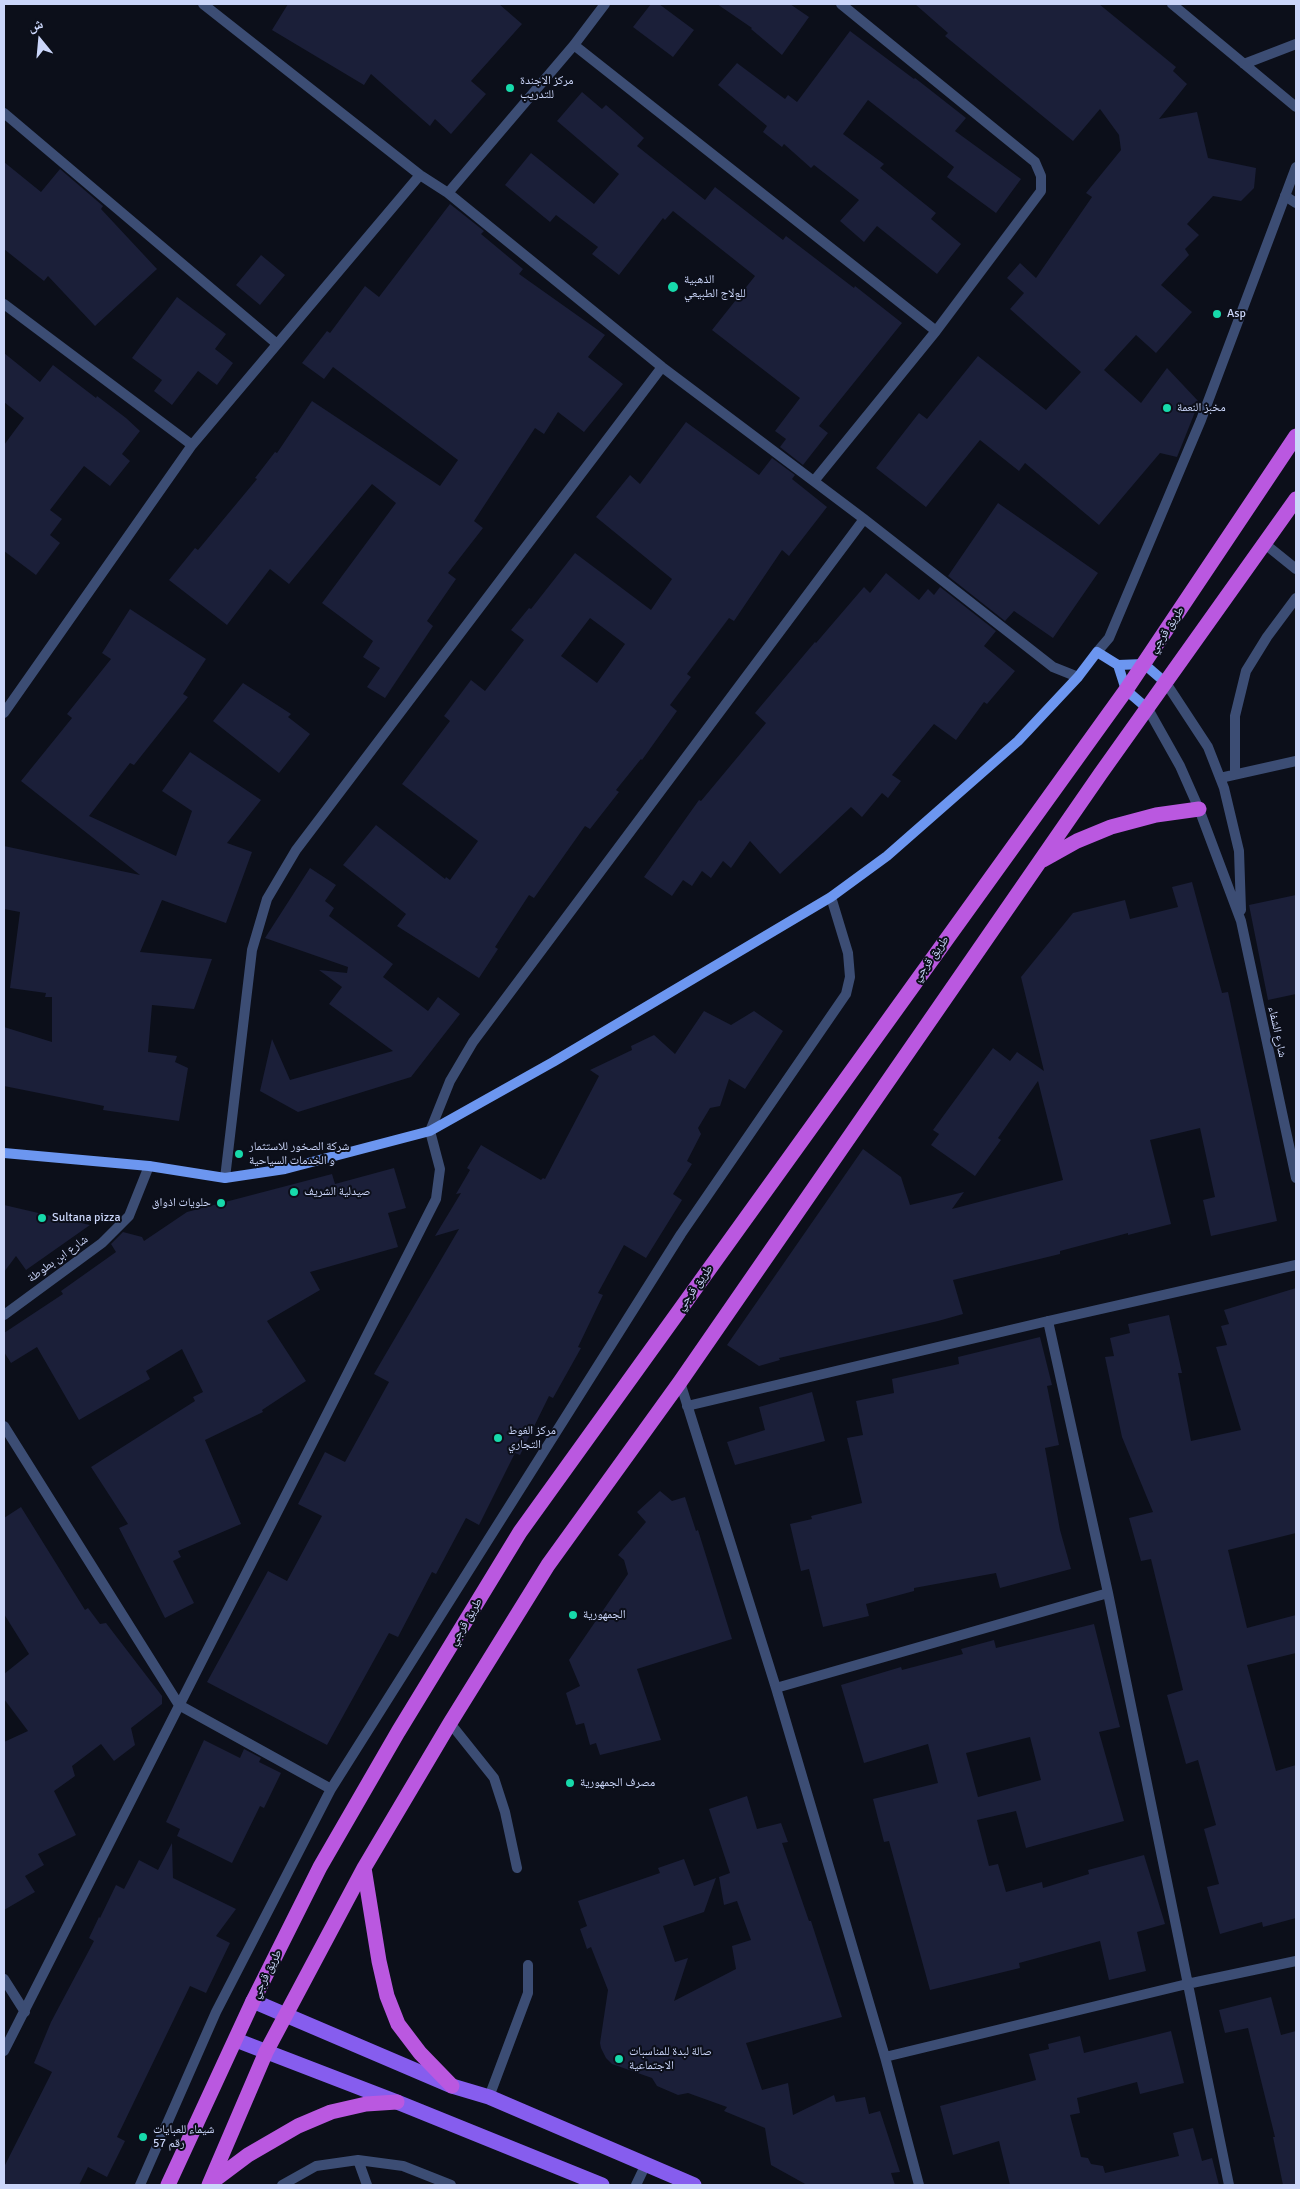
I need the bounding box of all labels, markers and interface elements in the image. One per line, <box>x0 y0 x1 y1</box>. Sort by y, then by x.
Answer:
north arrow <box>15 15 65 65</box>
text: ش <box>26 15 45 35</box>
place label: مركز الاجندة للتدريب <box>520 74 574 102</box>
marker: مركز الاجندة للتدريب <box>504 82 516 94</box>
place label: الذهبية للعﻻج الطبيعي <box>684 273 746 301</box>
marker: الذهبية للعﻻج الطبيعي <box>666 280 680 294</box>
place label: Asp <box>1227 307 1246 321</box>
marker: Asp <box>1211 308 1223 320</box>
place label: مخبز النعمة <box>1177 401 1226 415</box>
marker: مخبز النعمة <box>1161 402 1173 414</box>
street label: طريق قرجي <box>1146 604 1188 656</box>
street label: طريق قرجي <box>910 933 952 985</box>
street label: شارع الشفاء <box>1265 1005 1289 1059</box>
place label: شركة الصخور للاستثمار و الخدمات السياحية <box>249 1140 349 1168</box>
marker: شركة الصخور للاستثمار و الخدمات السياحية <box>233 1148 245 1160</box>
place label: صيدلية الشريف <box>304 1185 370 1199</box>
marker: صيدلية الشريف <box>288 1186 300 1198</box>
place label: حلويات اذواق <box>152 1196 211 1210</box>
marker: حلويات اذواق <box>215 1197 227 1209</box>
place label: Sultana pizza <box>52 1211 121 1225</box>
marker: Sultana pizza <box>36 1212 48 1224</box>
street label: شارع ابن بطوطة <box>25 1232 91 1286</box>
street label: طريق قرجي <box>674 1262 716 1314</box>
place label: مركز الغوط التجاري <box>508 1424 556 1452</box>
marker: مركز الغوط التجاري <box>492 1432 504 1444</box>
street label: طريق قرجي <box>446 1596 486 1648</box>
place label: الجمهورية <box>583 1608 626 1622</box>
marker: الجمهورية <box>567 1609 579 1621</box>
place label: مصرف الجمهورية <box>580 1776 655 1790</box>
marker: مصرف الجمهورية <box>564 1777 576 1789</box>
street label: طريق قرجي <box>249 1947 285 2001</box>
place label: صالة لبدة للمناسبات الاجتماعية <box>629 2045 712 2073</box>
marker: صالة لبدة للمناسبات الاجتماعية <box>613 2053 625 2065</box>
place label: شيماء للعبايات رقم 57 <box>153 2123 214 2151</box>
marker: شيماء للعبايات رقم 57 <box>137 2131 149 2143</box>

